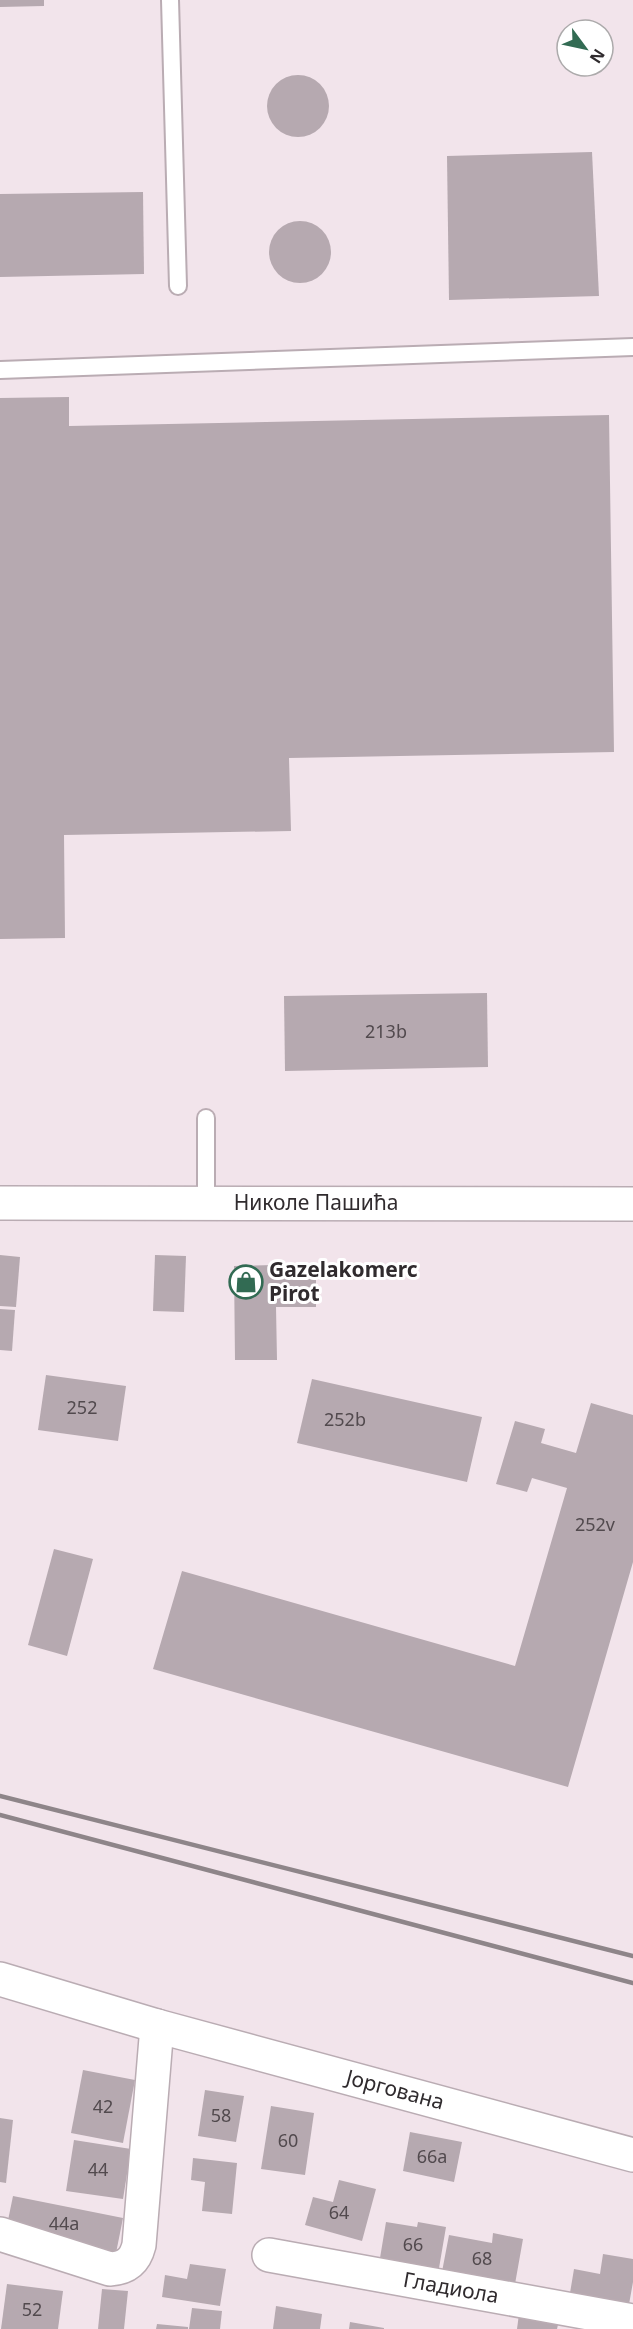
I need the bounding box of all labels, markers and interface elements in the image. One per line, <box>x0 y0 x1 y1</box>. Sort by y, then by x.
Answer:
north arrow <box>555 18 615 78</box>
text: N <box>585 45 610 68</box>
house number: 213b <box>365 1019 407 1043</box>
street label: Николе Пашића <box>234 1188 398 1216</box>
place label: Gazelakomerc Pirot <box>269 1255 418 1307</box>
shop icon: Gazelakomerc Pirot <box>228 1264 264 1300</box>
house number: 252 <box>67 1395 97 1419</box>
house number: 252b <box>324 1407 366 1431</box>
house number: 252v <box>575 1512 616 1536</box>
street label: Јоргована <box>341 2062 447 2116</box>
house number: 42 <box>93 2094 113 2118</box>
house number: 58 <box>211 2103 231 2127</box>
house number: 60 <box>278 2128 298 2152</box>
house number: 66a <box>417 2144 447 2168</box>
house number: 44 <box>88 2157 108 2181</box>
house number: 64 <box>329 2200 349 2224</box>
house number: 44a <box>49 2211 79 2235</box>
house number: 66 <box>403 2232 423 2256</box>
house number: 68 <box>472 2246 492 2270</box>
street label: Гладиола <box>401 2265 501 2309</box>
house number: 52 <box>22 2297 42 2321</box>

